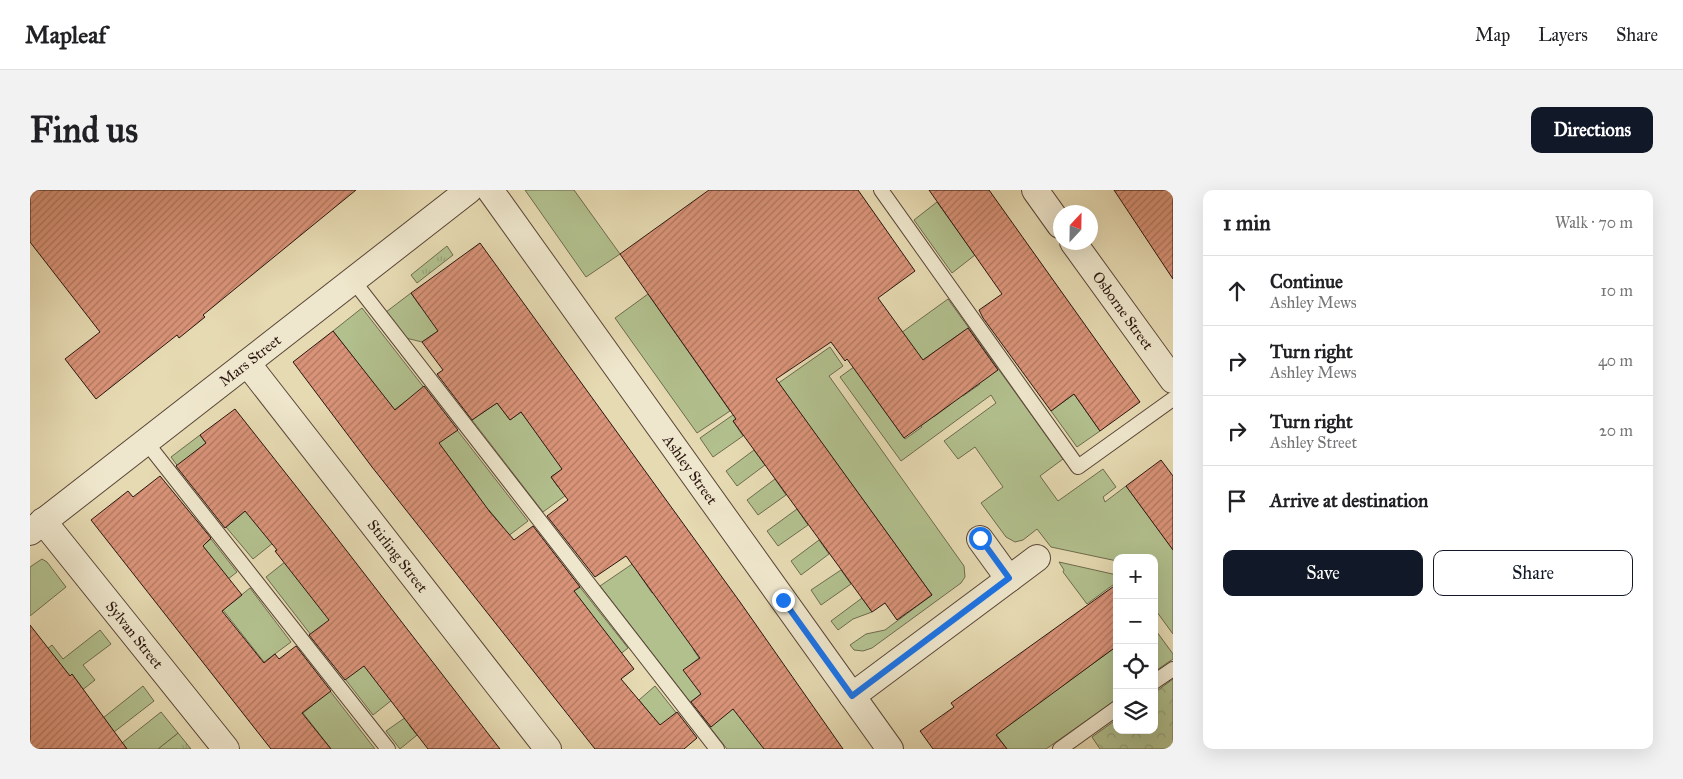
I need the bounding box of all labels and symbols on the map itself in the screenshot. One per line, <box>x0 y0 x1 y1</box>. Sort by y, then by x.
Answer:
north arrow <box>1053 205 1098 250</box>
street label: Osborne Street <box>1088 268 1158 354</box>
street label: Mars Street <box>216 330 285 390</box>
street label: Ashley Street <box>659 430 722 509</box>
street label: Stirling Street <box>364 516 432 597</box>
route start <box>969 527 992 550</box>
route end <box>772 589 795 612</box>
street label: Sylvan Street <box>102 597 167 673</box>

